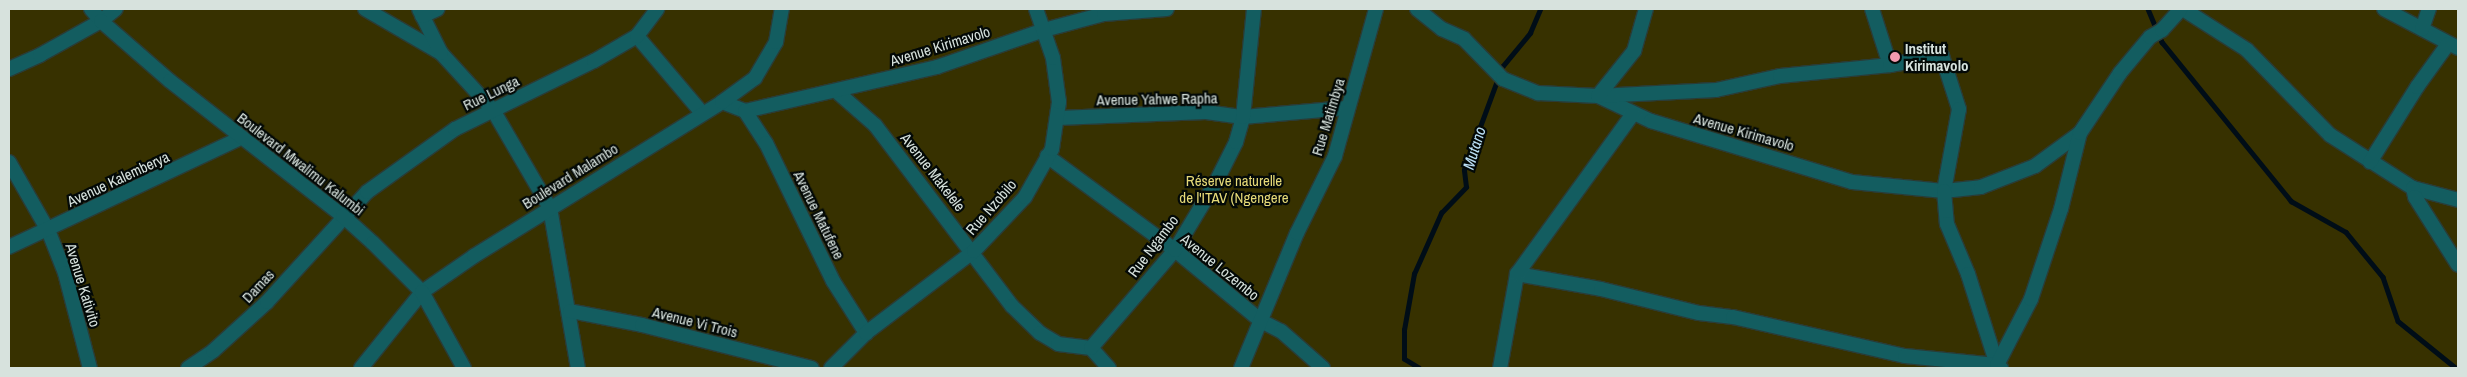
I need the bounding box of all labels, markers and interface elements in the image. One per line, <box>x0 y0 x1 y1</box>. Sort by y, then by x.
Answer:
street label: Avenue Kirimavolo <box>888 22 992 70</box>
place label: Institut Kirimavolo <box>1905 39 1969 74</box>
marker: Institut Kirimavolo <box>1889 51 1901 63</box>
street label: Rue Lunga <box>460 72 522 114</box>
street label: Rue Matimbya <box>1308 76 1348 158</box>
street label: Avenue Yahwe Rapha <box>1096 89 1218 109</box>
street label: Boulevard Mwalimu Kalumbi <box>234 109 368 219</box>
street label: Avenue Kirimavolo <box>1692 109 1796 155</box>
water label: Mutano <box>1458 124 1490 172</box>
street label: Avenue Makelele <box>897 129 969 215</box>
street label: Boulevard Malambo <box>519 139 621 213</box>
street label: Avenue Kalemberya <box>64 147 172 211</box>
street label: Avenue Matufene <box>790 168 848 262</box>
park label: Réserve naturelle de l'ITAV (Ngengere <box>1179 171 1289 206</box>
street label: Rue Nzobilo <box>962 176 1020 238</box>
street label: Rue Ngambo <box>1124 212 1182 280</box>
street label: Avenue Lozembo <box>1177 230 1263 304</box>
street label: Avenue Kativito <box>62 241 104 329</box>
street label: Damas <box>238 266 278 306</box>
street label: Avenue Vi Trois <box>650 303 740 341</box>

